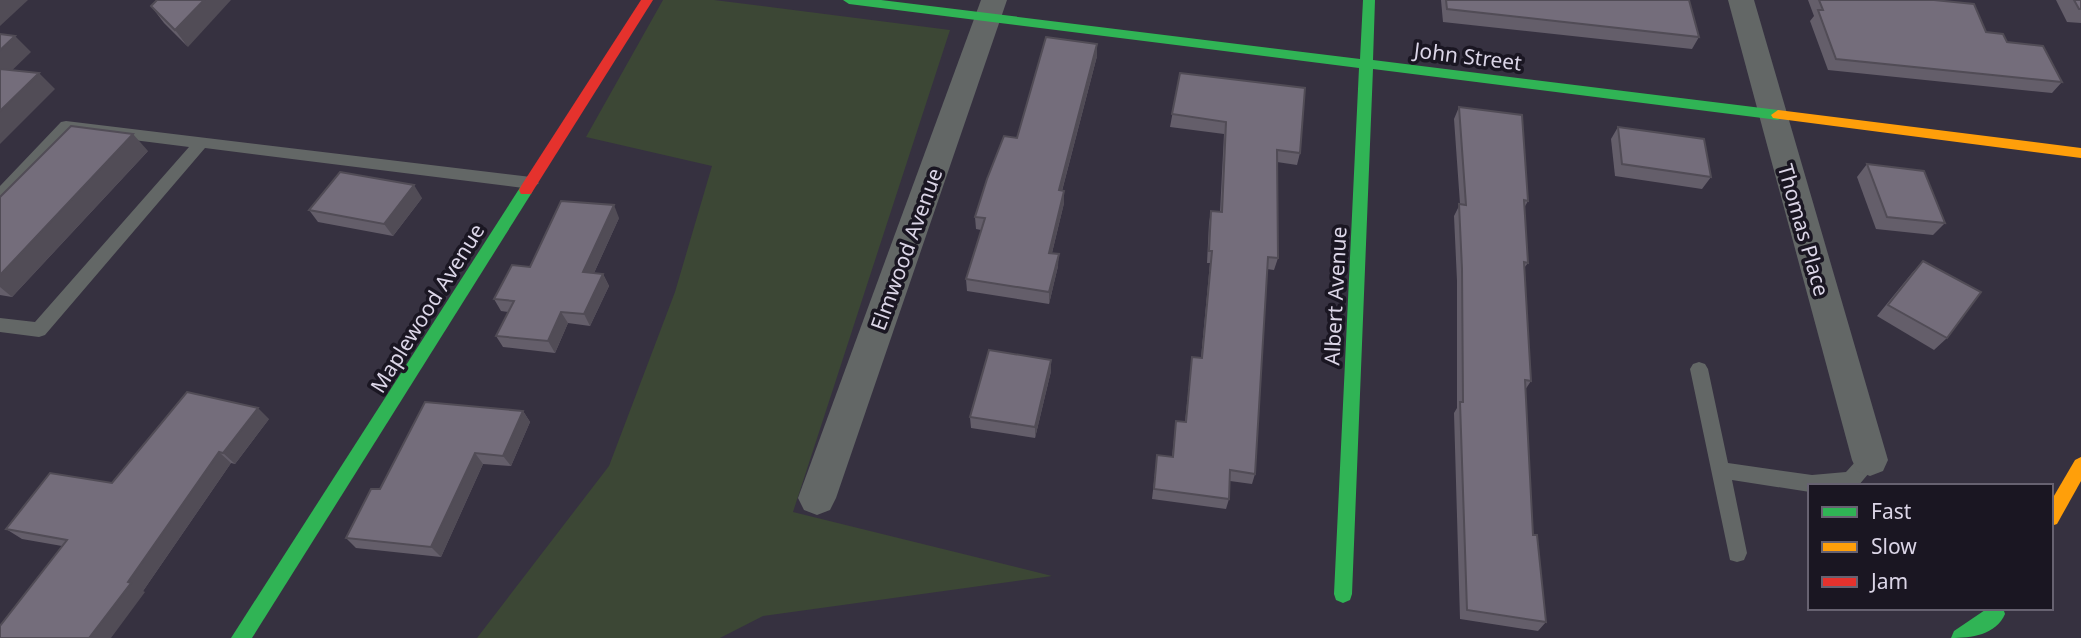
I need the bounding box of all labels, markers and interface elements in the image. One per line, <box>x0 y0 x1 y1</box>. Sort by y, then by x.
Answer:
street label: John Street <box>1410 35 1524 77</box>
street label: Thomas Place <box>1772 161 1836 299</box>
street label: Elmwood Avenue <box>864 164 948 334</box>
street label: Maplewood Avenue <box>364 218 490 398</box>
street label: Albert Avenue <box>1317 226 1353 366</box>
legend <box>1808 484 2053 610</box>
text: Fast <box>1871 497 1912 525</box>
text: Slow <box>1871 532 1917 560</box>
text: Jam <box>1869 567 1908 595</box>

